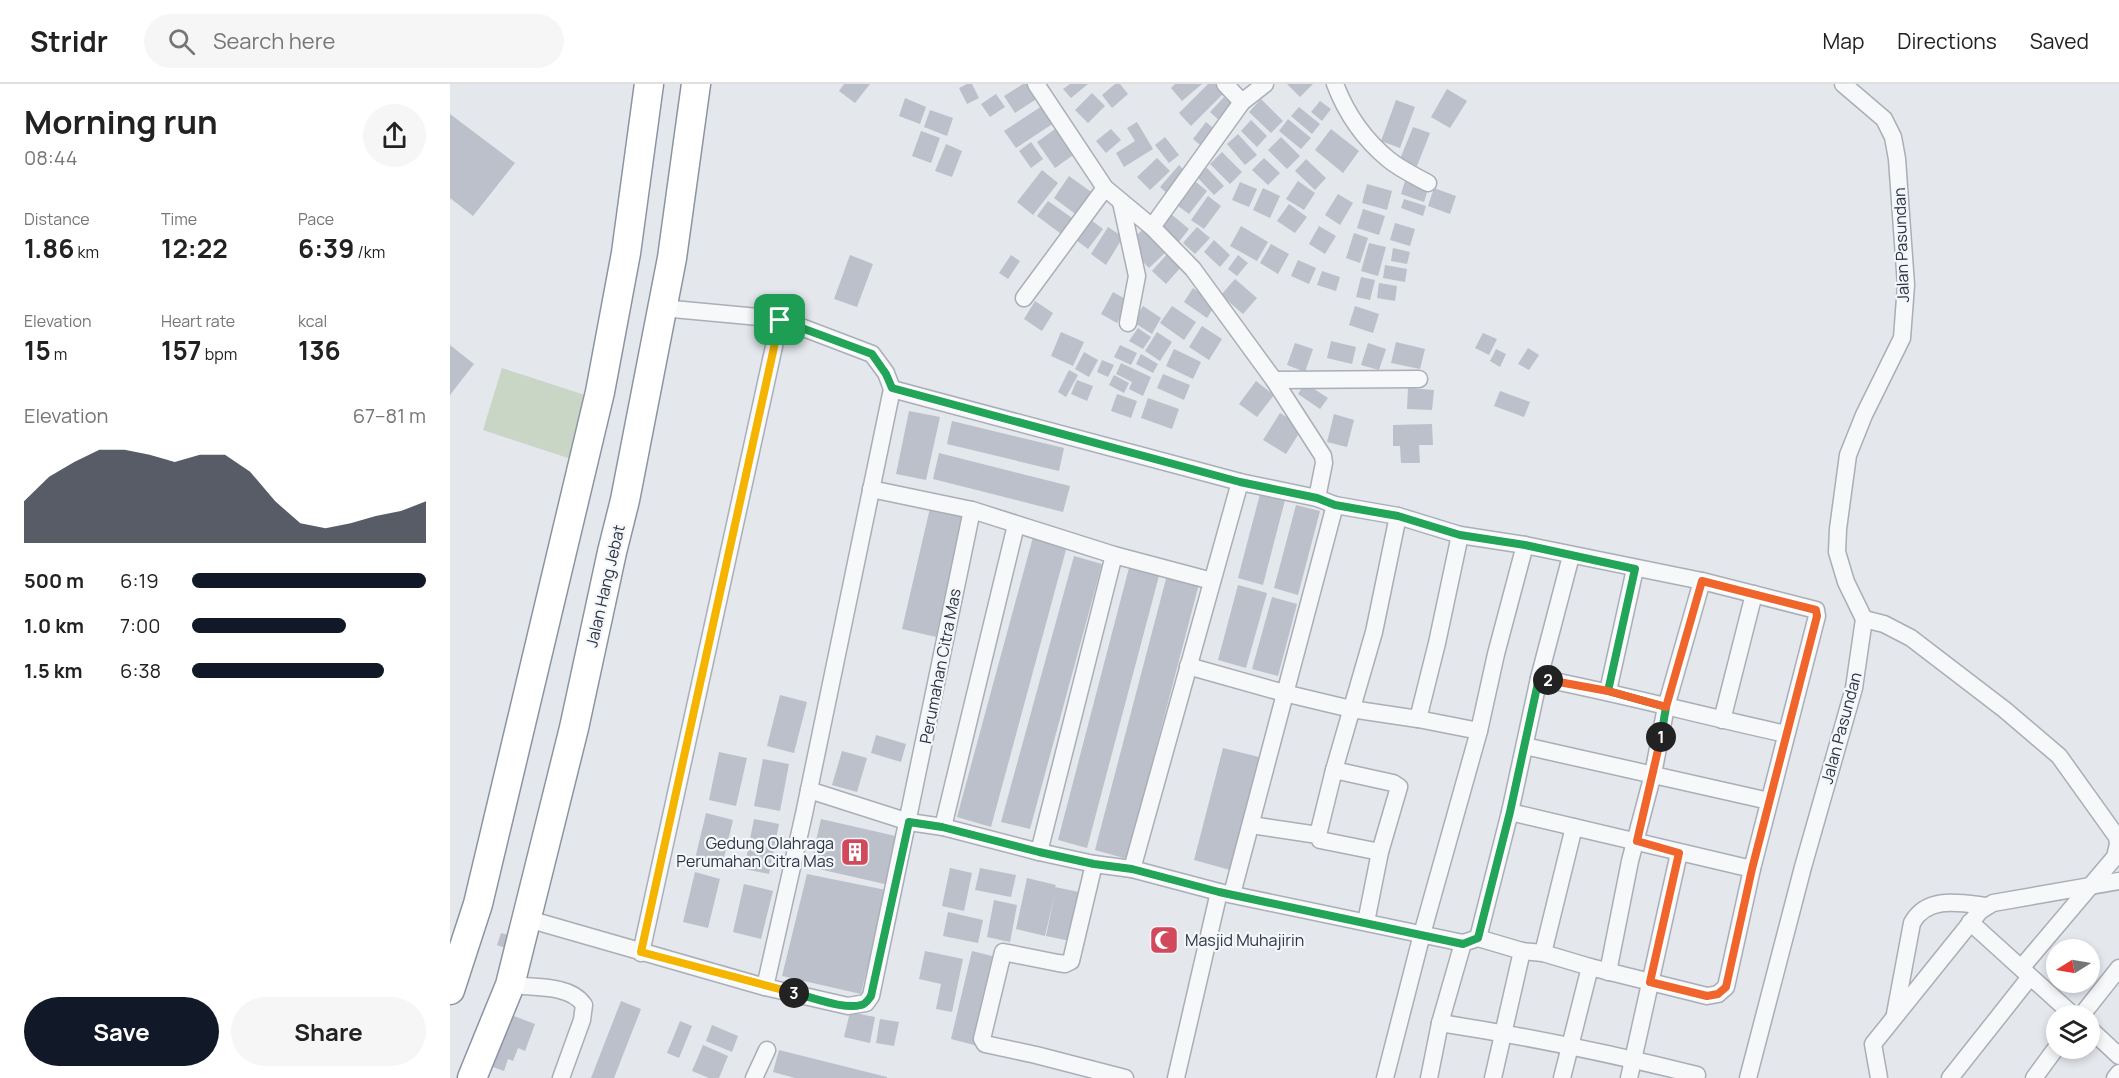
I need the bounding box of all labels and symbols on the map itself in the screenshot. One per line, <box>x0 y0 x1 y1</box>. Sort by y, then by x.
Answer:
street label: Jalan Pasundan <box>1888 187 1914 303</box>
pin <box>754 294 805 345</box>
street label: Jalan Hang Jebat <box>580 523 630 649</box>
street label: Perumahan Citra Mas <box>914 587 966 745</box>
pin: 2 <box>1533 665 1563 695</box>
street label: Jalan Pasundan <box>1815 670 1867 786</box>
pin: 1 <box>1646 722 1676 752</box>
place label: Gedung Olahraga Perumahan Citra Mas <box>676 832 834 872</box>
building icon: Gedung Olahraga Perumahan Citra Mas <box>839 836 871 868</box>
mosque icon: Masjid Muhajirin <box>1148 924 1180 956</box>
place label: Masjid Muhajirin <box>1185 929 1304 951</box>
north arrow <box>2046 939 2100 993</box>
pin: 3 <box>779 978 809 1008</box>

